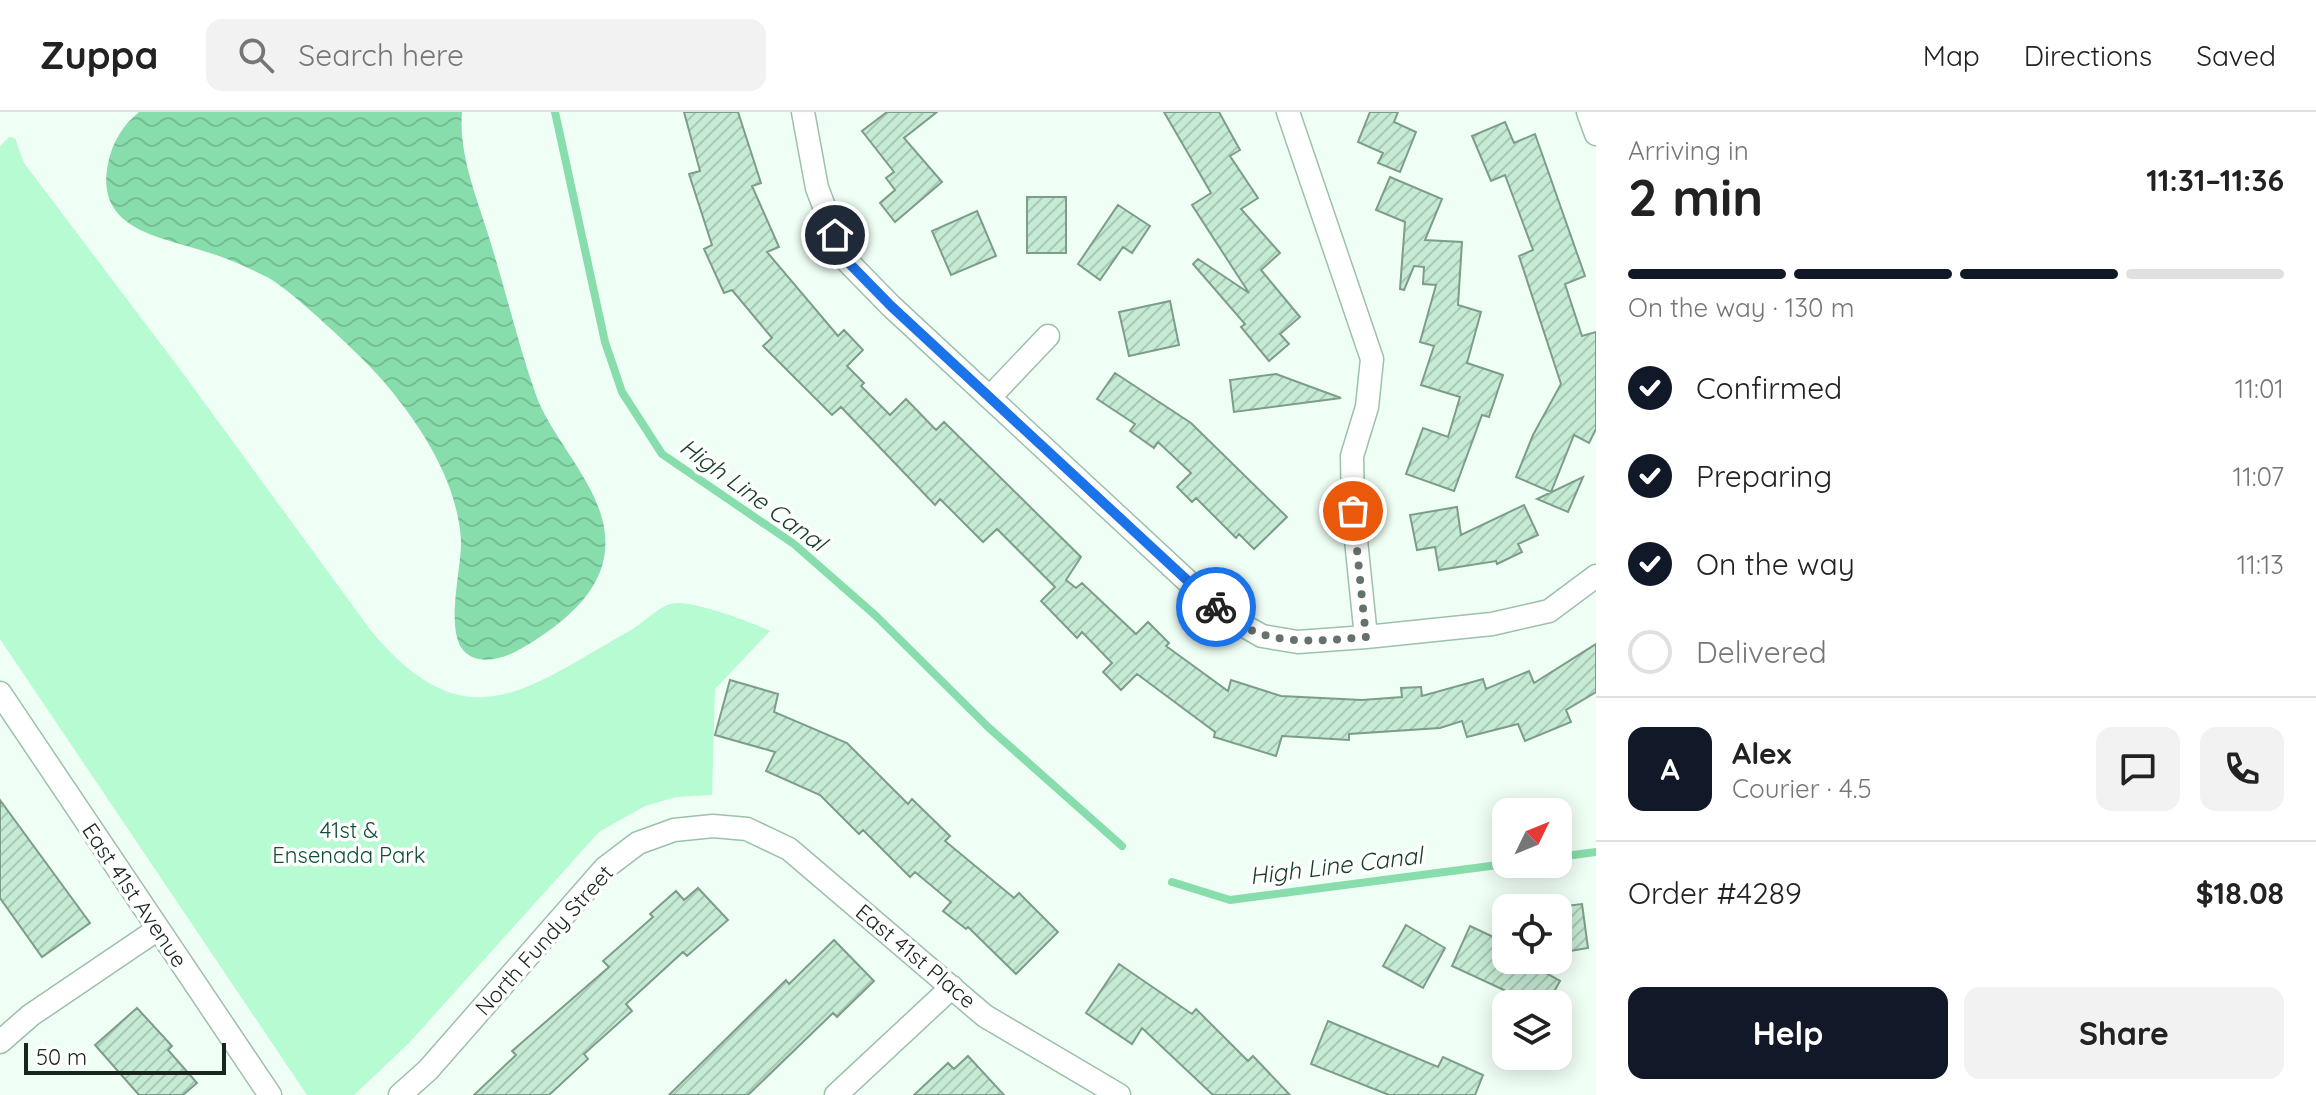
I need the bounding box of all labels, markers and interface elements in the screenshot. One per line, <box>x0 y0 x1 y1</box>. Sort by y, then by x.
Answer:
search box <box>206 19 766 91</box>
text: Zuppa <box>40 31 158 79</box>
icon: search <box>234 33 278 77</box>
text: Search here <box>298 36 464 74</box>
text: Map <box>1923 38 1980 73</box>
text: Directions <box>2024 38 2152 73</box>
text: Saved <box>2196 38 2276 73</box>
text: Arriving in <box>1628 134 1749 167</box>
text: 11:31–11:36 <box>2146 161 2284 199</box>
text: 2 min <box>1628 164 1763 229</box>
pin <box>801 201 869 269</box>
icon: home <box>813 213 857 257</box>
text: On the way · 130 m <box>1628 291 1854 324</box>
icon: check <box>1628 366 1672 410</box>
text: Confirmed <box>1696 369 1842 407</box>
text: 11:01 <box>2235 372 2284 405</box>
water label: High Line Canal <box>675 431 835 559</box>
icon: check <box>1628 454 1672 498</box>
text: Preparing <box>1696 457 1832 495</box>
text: 11:07 <box>2233 460 2284 493</box>
pin <box>1319 477 1387 545</box>
icon: bag <box>1331 489 1375 533</box>
icon: check <box>1628 542 1672 586</box>
text: On the way <box>1696 545 1855 583</box>
text: 11:13 <box>2237 548 2284 581</box>
courier <box>1176 567 1256 647</box>
icon: bike <box>1194 585 1238 629</box>
text: Delivered <box>1696 633 1827 671</box>
button: chat <box>2096 727 2180 811</box>
button: phone <box>2200 727 2284 811</box>
text: Alex <box>1732 734 1791 772</box>
text: A <box>1660 750 1680 788</box>
text: Courier · 4.5 <box>1732 772 1872 805</box>
north arrow <box>1492 798 1572 878</box>
map controls <box>1492 798 1572 1070</box>
park label: 41st & Ensenada Park <box>272 816 426 869</box>
street label: East 41st Avenue <box>76 817 194 973</box>
water label: High Line Canal <box>1248 839 1426 890</box>
street label: North Fundy Street <box>469 859 619 1021</box>
text: Order #4289 <box>1628 874 1802 912</box>
text: $18.08 <box>2196 874 2284 912</box>
button: locate <box>1492 894 1572 974</box>
street label: East 41st Place <box>850 898 982 1014</box>
button: Help <box>1628 987 1948 1079</box>
button: Share <box>1964 987 2284 1079</box>
button: layers <box>1492 990 1572 1070</box>
scale bar <box>24 1039 226 1075</box>
text: 50 m <box>36 1043 87 1071</box>

